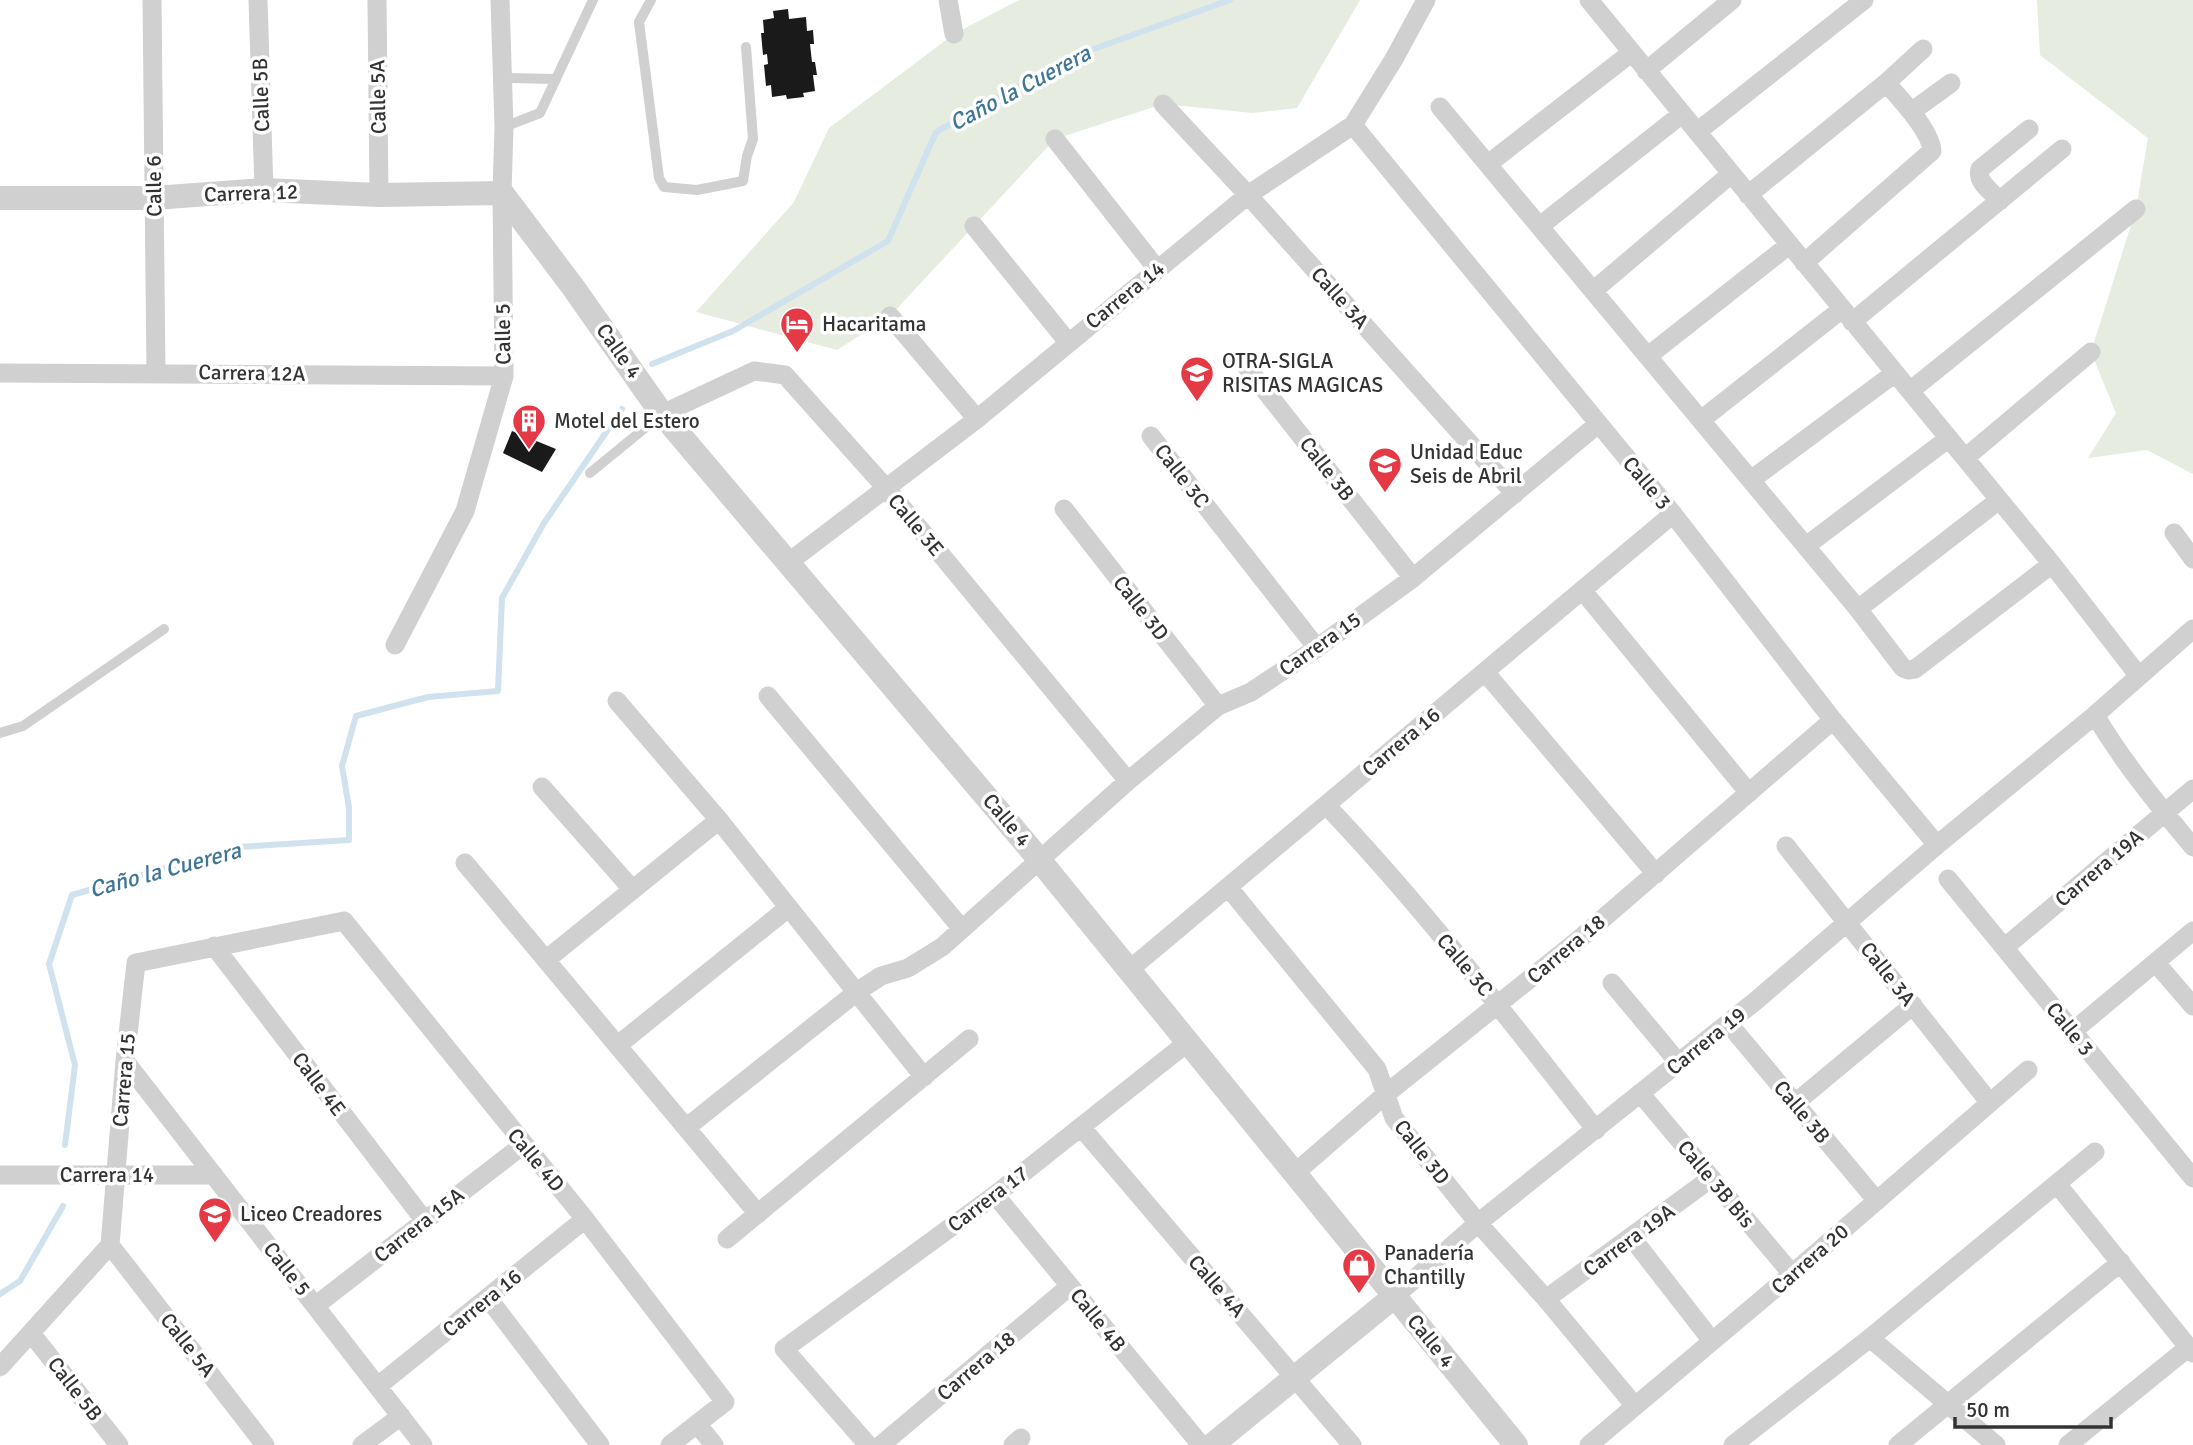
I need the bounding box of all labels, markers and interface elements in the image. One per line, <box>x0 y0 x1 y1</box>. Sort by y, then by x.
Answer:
water label: Caño la Cuerera <box>944 38 1097 137</box>
street label: Calle 5B <box>247 57 275 133</box>
street label: Calle 5A <box>364 59 392 134</box>
street label: Calle 6 <box>140 155 168 217</box>
street label: Carrera 12 <box>203 178 299 208</box>
street label: Carrera 14 <box>1080 255 1170 335</box>
street label: Calle 3A <box>1305 262 1375 334</box>
street label: Calle 5 <box>489 303 517 365</box>
hotel icon: Hacaritama <box>778 305 816 354</box>
place label: Hacaritama <box>822 311 926 337</box>
street label: Calle 4 <box>591 318 647 384</box>
place label: OTRA-SIGLA RISITAS MAGICAS <box>1222 348 1383 398</box>
school or university icon: OTRA-SIGLA RISITAS MAGICAS <box>1178 354 1216 403</box>
street label: Carrera 12A <box>198 359 306 387</box>
building icon: Motel del Estero <box>510 402 548 451</box>
place label: Motel del Estero <box>554 408 700 434</box>
street label: Calle 3B <box>1294 432 1360 506</box>
street label: Calle 3C <box>1149 439 1215 513</box>
place label: Unidad Educ Seis de Abril <box>1410 439 1523 489</box>
school or university icon: Unidad Educ Seis de Abril <box>1366 445 1404 494</box>
street label: Calle 3 <box>1617 451 1677 515</box>
street label: Calle 3E <box>882 489 950 561</box>
street label: Calle 3D <box>1108 570 1174 646</box>
street label: Carrera 15 <box>1274 606 1366 682</box>
street label: Carrera 16 <box>1357 702 1445 782</box>
street label: Calle 4 <box>977 788 1037 852</box>
street label: Carrera 19A <box>2050 824 2149 912</box>
water label: Caño la Cuerera <box>86 835 245 904</box>
street label: Carrera 18 <box>1522 909 1610 989</box>
street label: Calle 3C <box>1431 928 1499 1002</box>
street label: Calle 3A <box>1855 937 1921 1011</box>
street label: Calle 3 <box>2041 997 2099 1061</box>
street label: Carrera 19 <box>1661 1001 1751 1081</box>
street label: Carrera 15 <box>107 1032 141 1128</box>
street label: Calle 4E <box>287 1047 351 1121</box>
street label: Calle 3B <box>1768 1075 1836 1149</box>
street label: Calle 3D <box>1389 1114 1455 1190</box>
street label: Calle 4D <box>502 1123 570 1197</box>
street label: Calle 3B Bis <box>1672 1135 1760 1233</box>
street label: Carrera 17 <box>943 1160 1033 1238</box>
street label: Carrera 14 <box>60 1162 154 1188</box>
street label: Carrera 15A <box>369 1182 469 1268</box>
school or university icon: Liceo Creadores <box>196 1195 234 1244</box>
street label: Carrera 19A <box>1578 1198 1680 1282</box>
place label: Liceo Creadores <box>240 1201 382 1227</box>
street label: Carrera 20 <box>1766 1218 1854 1300</box>
street label: Calle 5 <box>258 1237 316 1301</box>
place label: Panadería Chantilly <box>1384 1240 1474 1290</box>
shop icon: Panadería Chantilly <box>1340 1246 1378 1295</box>
street label: Calle 4A <box>1183 1249 1251 1323</box>
street label: Carrera 16 <box>437 1263 527 1343</box>
street label: Calle 4B <box>1065 1283 1131 1357</box>
street label: Calle 5A <box>155 1308 221 1382</box>
street label: Calle 4 <box>1402 1309 1460 1373</box>
street label: Carrera 18 <box>932 1326 1020 1406</box>
street label: Calle 5B <box>42 1352 108 1426</box>
scale bar <box>1955 1386 2111 1430</box>
text: 50 m <box>1966 1397 2010 1423</box>

